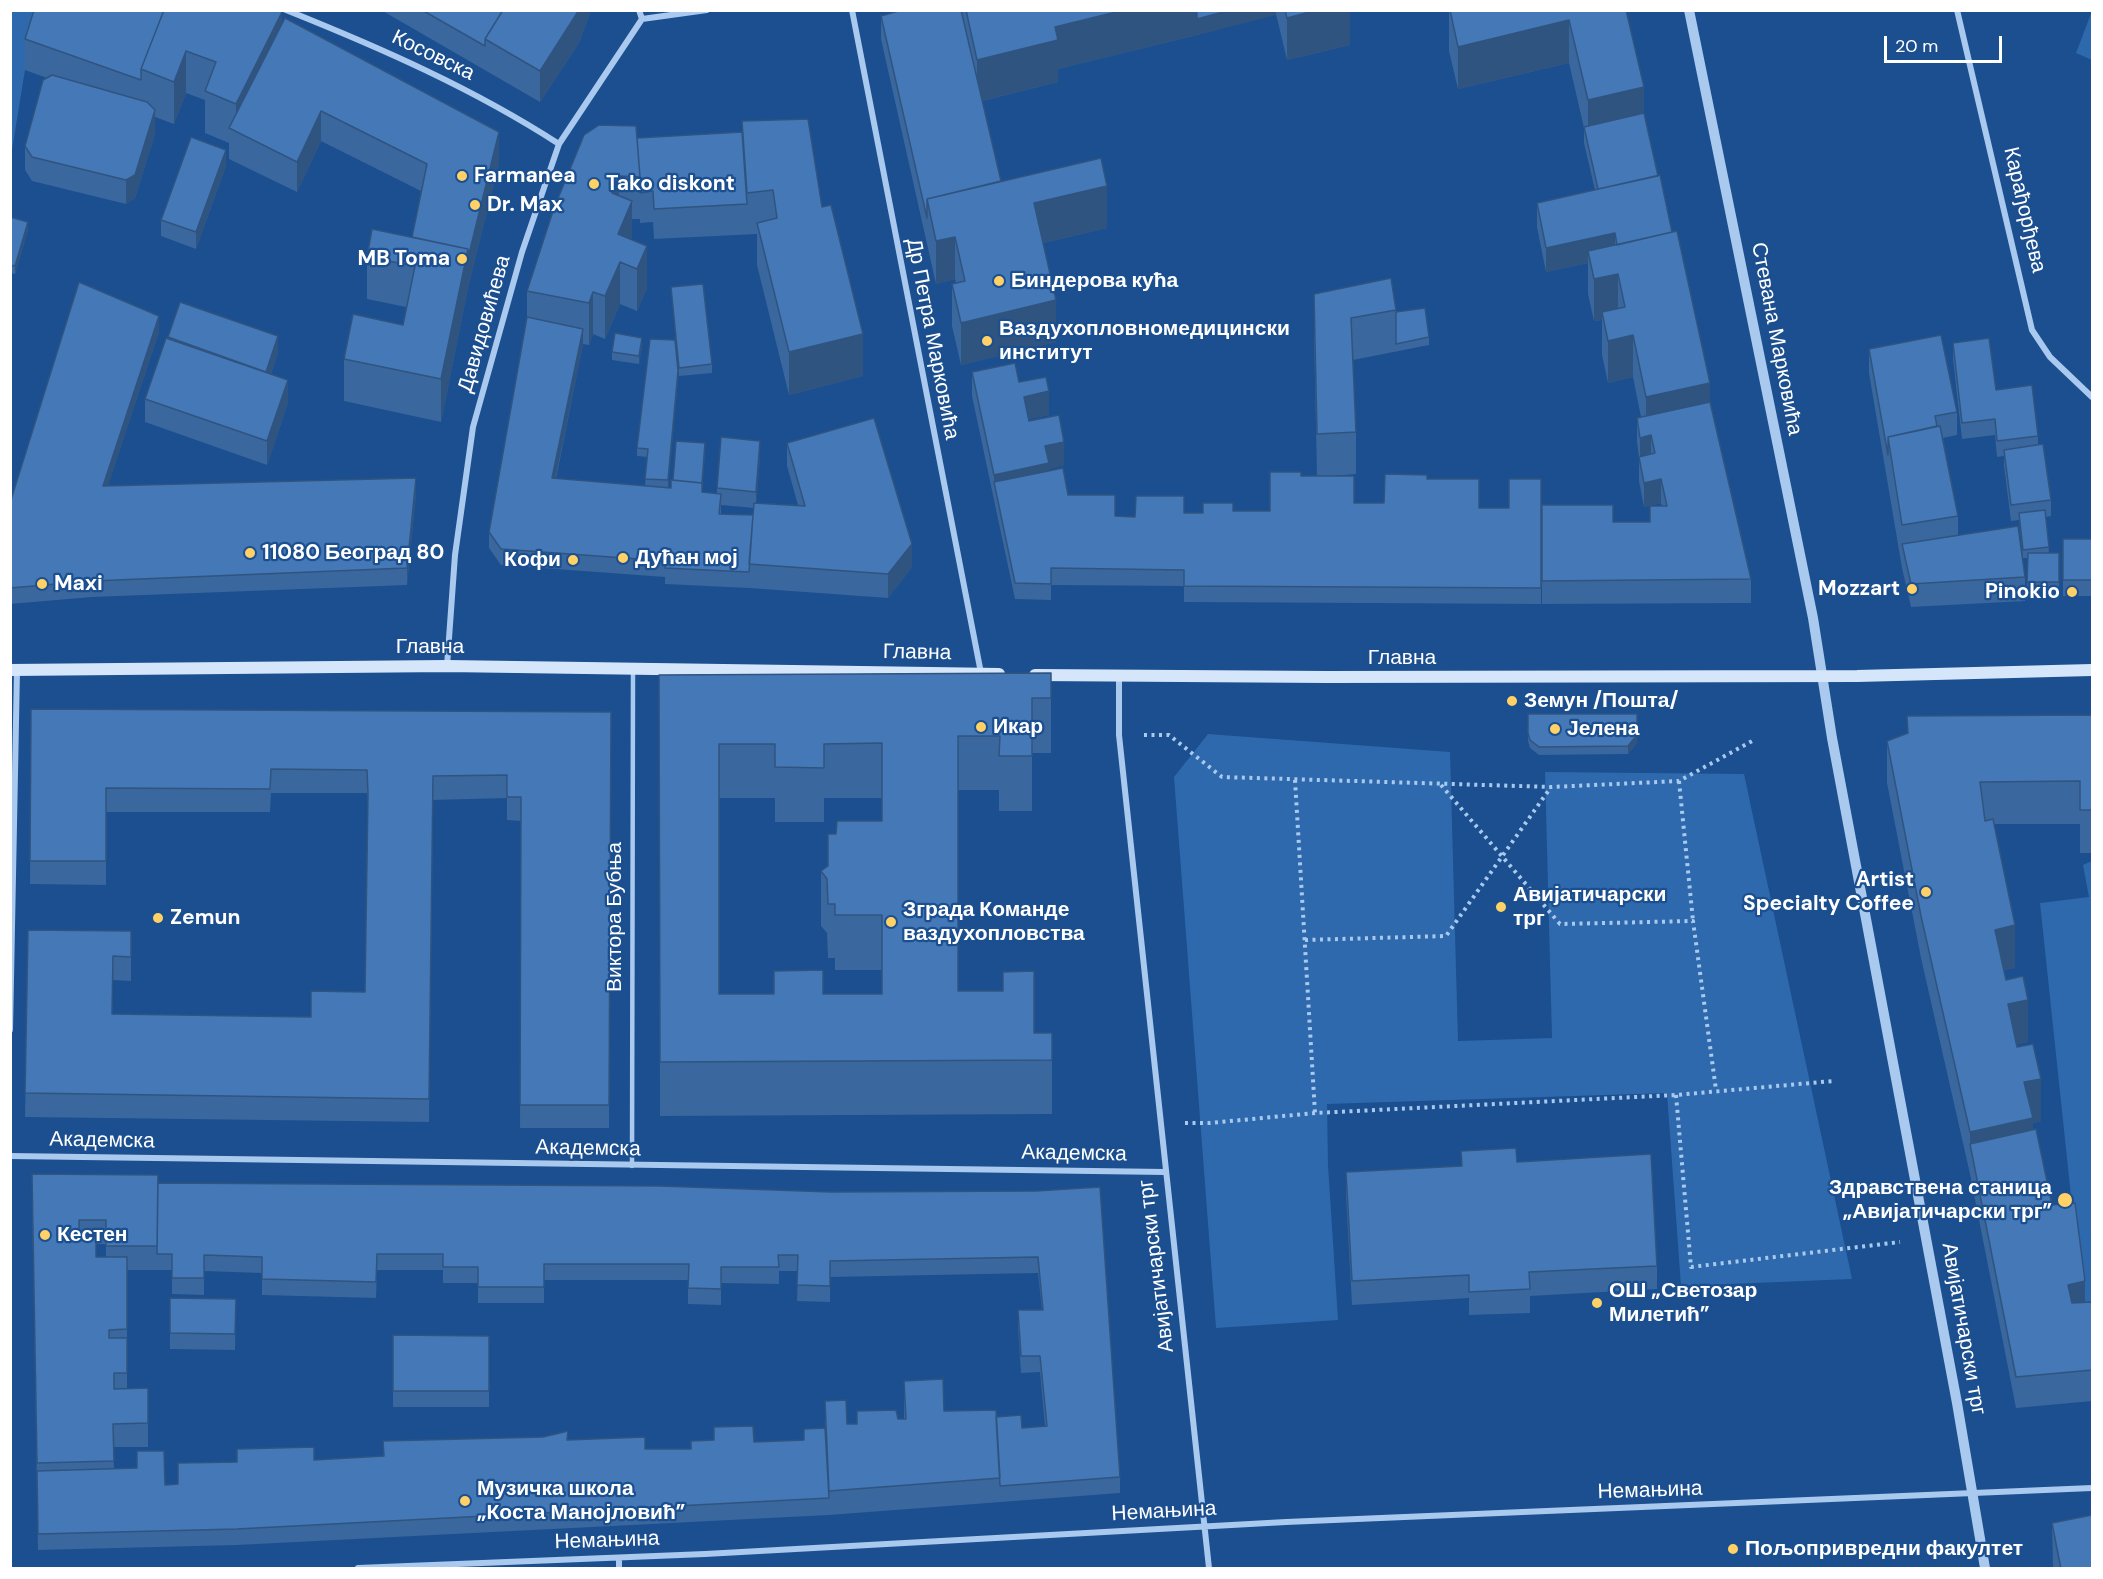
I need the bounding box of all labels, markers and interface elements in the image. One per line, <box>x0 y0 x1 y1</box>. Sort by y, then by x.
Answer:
scale bar <box>1887 24 2006 62</box>
street label: Косовска <box>387 25 479 87</box>
text: 20 m <box>1895 34 1938 58</box>
street label: Карађорђева <box>1997 145 2051 275</box>
place label: Farmanea <box>474 163 576 189</box>
marker: Farmanea <box>455 169 469 183</box>
place label: Tako diskont <box>606 171 735 197</box>
marker: Tako diskont <box>587 177 601 191</box>
place label: Dr. Max <box>487 192 563 218</box>
marker: Dr. Max <box>468 198 482 212</box>
street label: Др Петра Марковића <box>900 236 964 442</box>
street label: Стевана Марковића <box>1745 240 1807 438</box>
place label: MB Toma <box>358 246 450 272</box>
street label: Давидовићева <box>453 252 517 396</box>
marker: MB Toma <box>455 252 469 266</box>
place label: Биндерова кућа <box>1011 268 1178 294</box>
marker: Биндерова кућа <box>992 274 1006 288</box>
place label: Ваздухопловномедицински институт <box>999 316 1290 366</box>
marker: Ваздухопловномедицински институт <box>980 334 994 348</box>
place label: 11080 Београд 80 <box>262 540 444 566</box>
place label: Дућан мој <box>635 545 738 571</box>
marker: 11080 Београд 80 <box>243 546 257 560</box>
place label: Кофи <box>504 547 561 573</box>
marker: Дућан мој <box>616 551 630 565</box>
marker: Кофи <box>566 553 580 567</box>
place label: Maxi <box>54 571 103 597</box>
place label: Mozzart <box>1818 576 1900 602</box>
marker: Maxi <box>35 577 49 591</box>
place label: Pinokio <box>1985 579 2060 605</box>
marker: Mozzart <box>1905 582 1919 596</box>
marker: Pinokio <box>2065 585 2079 599</box>
street label: Главна <box>396 634 464 660</box>
street label: Главна <box>883 640 951 666</box>
street label: Главна <box>1368 645 1436 671</box>
place label: Земун /Пошта/ <box>1524 688 1678 714</box>
marker: Земун /Пошта/ <box>1505 694 1519 708</box>
place label: Икар <box>993 714 1043 740</box>
place label: Јелена <box>1567 716 1639 742</box>
marker: Икар <box>974 720 988 734</box>
marker: Јелена <box>1548 722 1562 736</box>
street label: Виктора Бубња <box>602 842 628 992</box>
place label: Artist Specialty Coffee <box>1743 867 1914 917</box>
place label: Авијатичарски трг <box>1513 882 1666 932</box>
marker: Artist Specialty Coffee <box>1919 885 1933 899</box>
place label: Зграда Команде ваздухопловства <box>903 897 1085 947</box>
marker: Авијатичарски трг <box>1494 900 1508 914</box>
place label: Zemun <box>170 905 240 931</box>
marker: Zemun <box>151 911 165 925</box>
marker: Зграда Команде ваздухопловства <box>884 915 898 929</box>
street label: Академска <box>49 1127 155 1155</box>
street label: Академска <box>535 1135 641 1163</box>
street label: Академска <box>1021 1140 1127 1168</box>
place label: Здравствена станица „Авијатичарски трг” <box>1829 1175 2052 1225</box>
street label: Авијатичарски трг <box>1134 1178 1180 1354</box>
marker: Здравствена станица „Авијатичарски трг” <box>2056 1191 2074 1209</box>
place label: Кестен <box>57 1222 128 1248</box>
marker: Кестен <box>38 1228 52 1242</box>
street label: Авијатичарски трг <box>1935 1241 1991 1417</box>
place label: ОШ „Светозар Милетић” <box>1609 1278 1757 1328</box>
marker: ОШ „Светозар Милетић” <box>1590 1296 1604 1310</box>
place label: Музичка школа „Коста Манојловић” <box>477 1476 685 1526</box>
street label: Немањина <box>1597 1477 1703 1505</box>
marker: Музичка школа „Коста Манојловић” <box>458 1494 472 1508</box>
street label: Немањина <box>1111 1497 1217 1527</box>
street label: Немањина <box>554 1527 660 1555</box>
place label: Пољопривредни факултет <box>1745 1536 2023 1562</box>
marker: Пољопривредни факултет <box>1726 1542 1740 1556</box>

